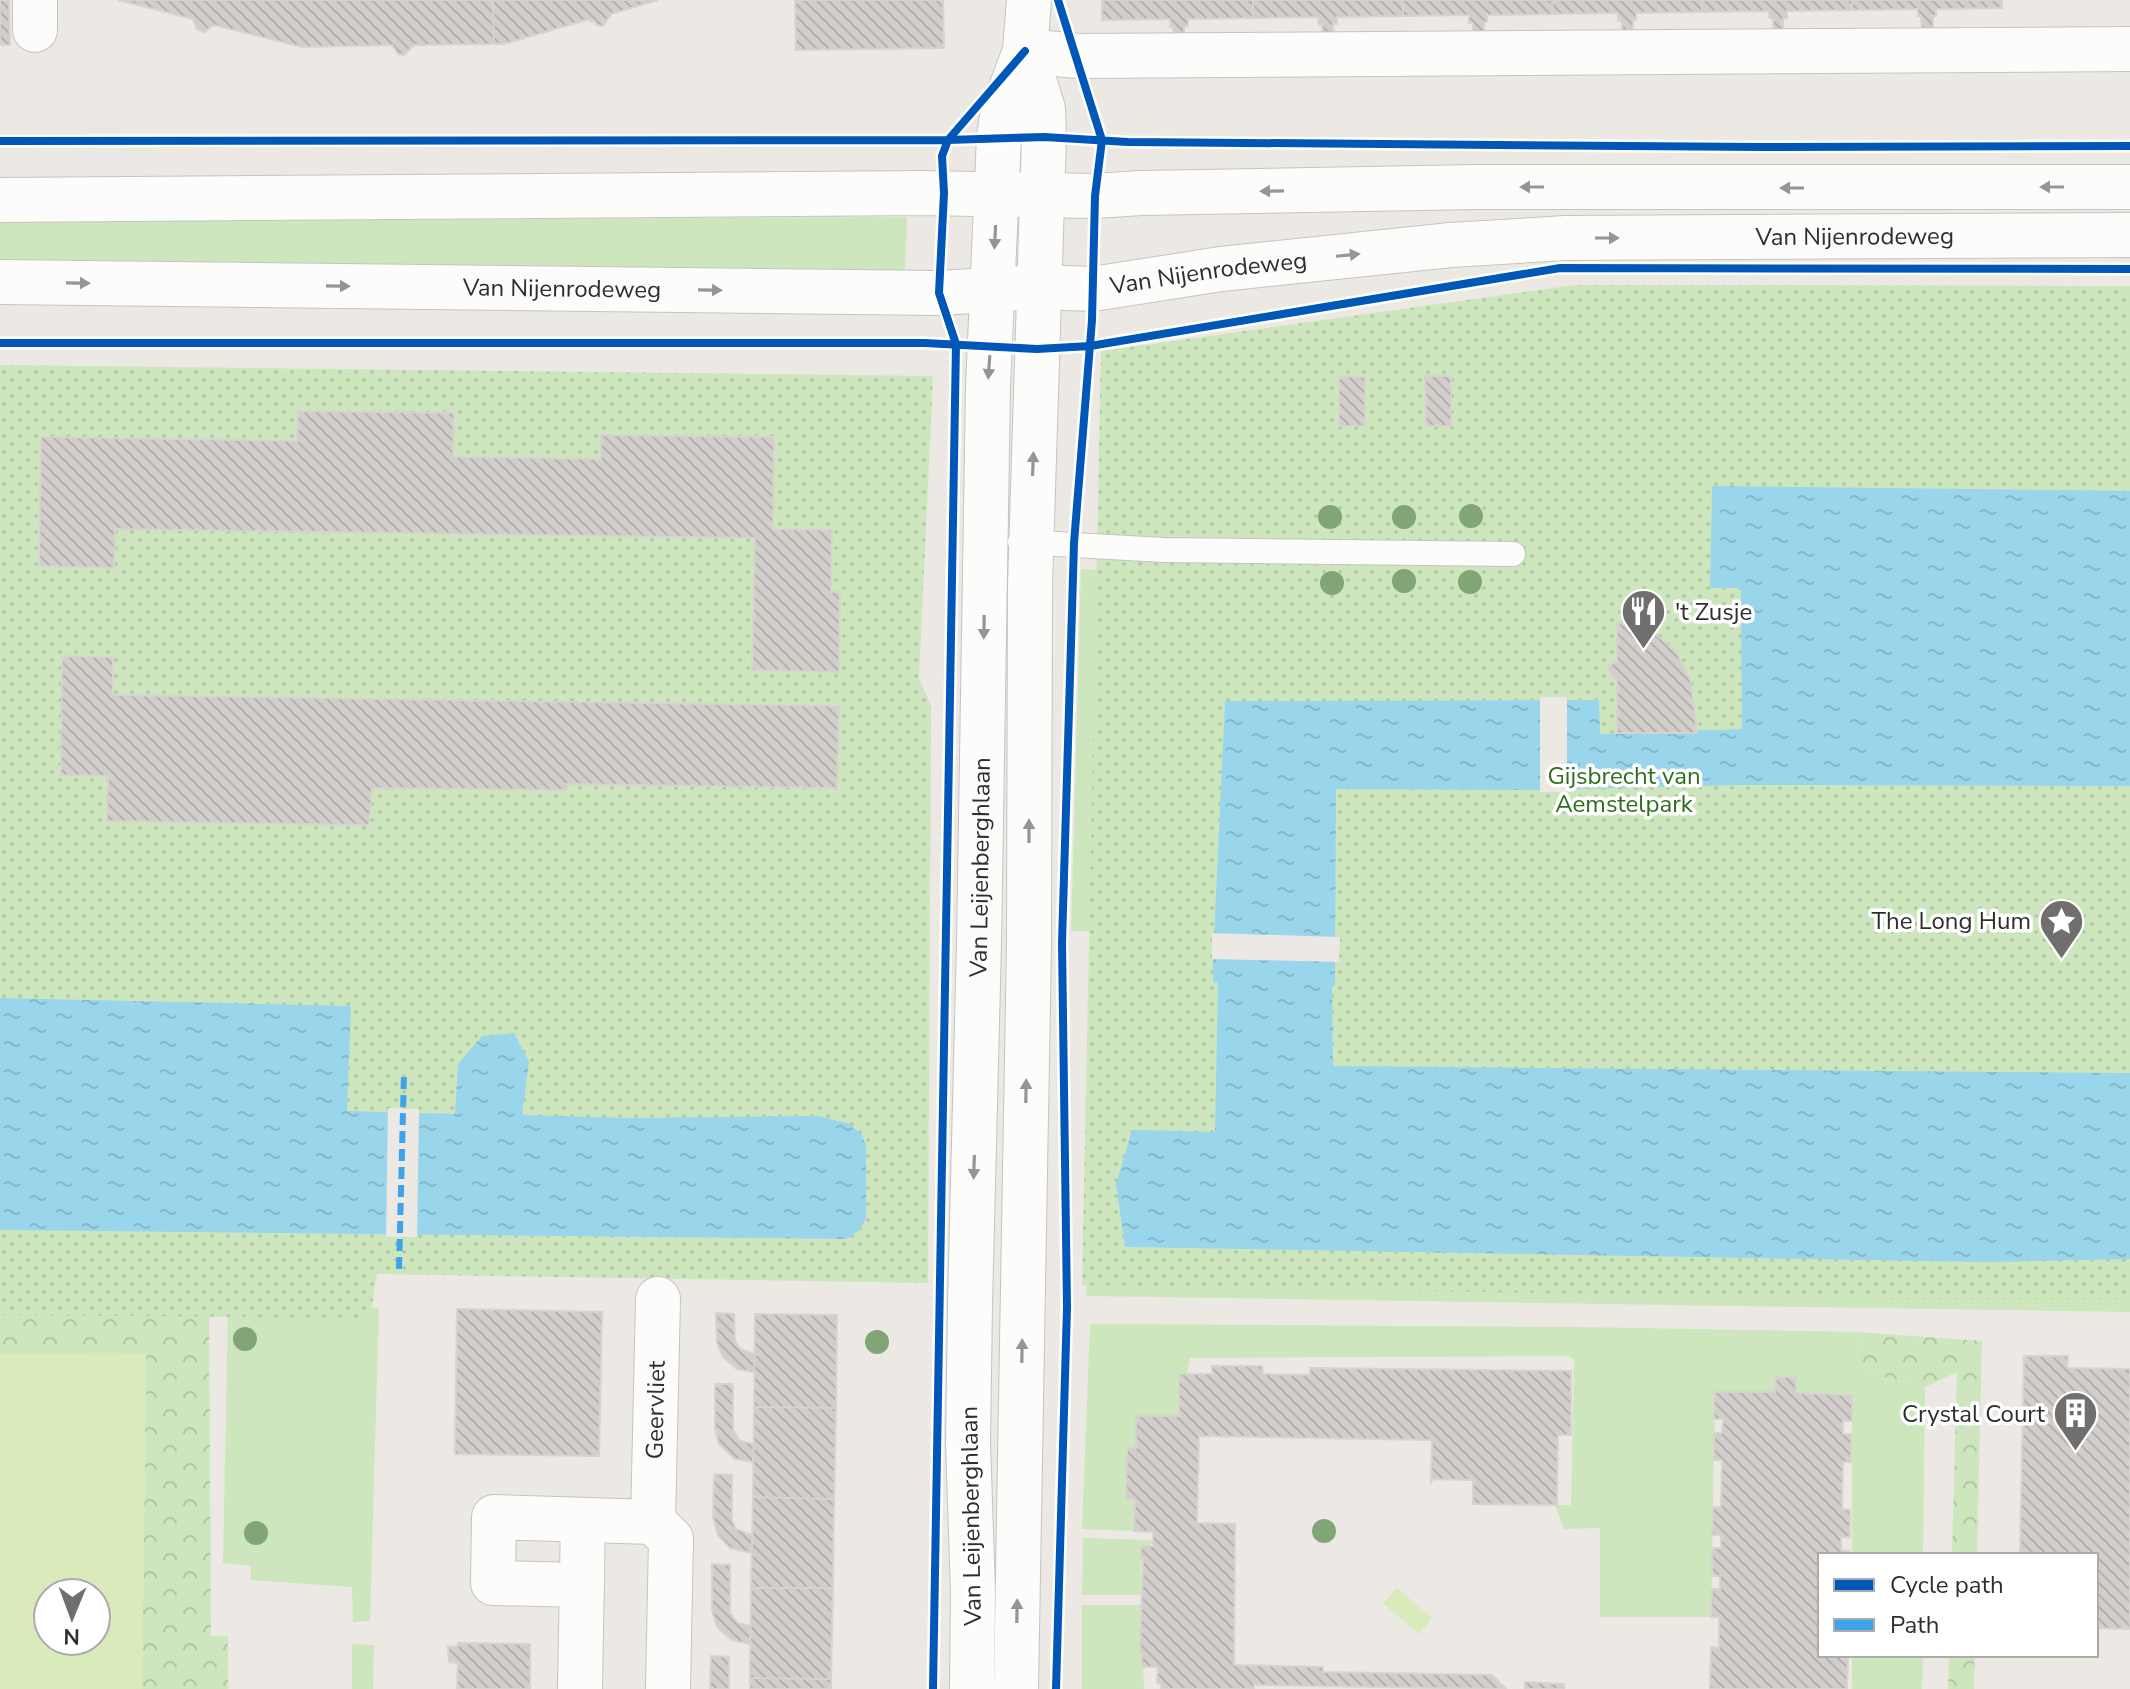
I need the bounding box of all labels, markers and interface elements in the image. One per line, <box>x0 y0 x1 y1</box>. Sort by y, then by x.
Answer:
one-way arrow <box>1519 181 1544 193</box>
one-way arrow <box>1779 181 1804 194</box>
one-way arrow <box>2039 181 2064 193</box>
one-way arrow <box>1259 184 1284 197</box>
street label: Van Nijenrodeweg <box>1754 220 1954 253</box>
one-way arrow <box>989 225 1002 250</box>
one-way arrow <box>1595 232 1620 244</box>
street label: Van Nijenrodeweg <box>1107 244 1309 302</box>
one-way arrow <box>1336 249 1361 262</box>
street label: Van Nijenrodeweg <box>462 271 661 306</box>
one-way arrow <box>66 277 91 289</box>
one-way arrow <box>326 280 351 292</box>
one-way arrow <box>698 284 723 297</box>
one-way arrow <box>982 355 995 380</box>
one-way arrow <box>1027 451 1040 476</box>
restaurant icon: 't Zusje <box>1620 588 1668 651</box>
place label: 't Zusje <box>1675 596 1752 628</box>
one-way arrow <box>977 615 990 640</box>
street label: Van Leijenberghlaan <box>962 757 998 979</box>
park label: Gijsbrecht van Aemstelpark <box>1547 760 1701 820</box>
one-way arrow <box>1023 818 1035 843</box>
place icon: The Long Hum <box>2038 897 2086 960</box>
place label: The Long Hum <box>1872 905 2031 937</box>
one-way arrow <box>1020 1078 1032 1103</box>
one-way arrow <box>967 1155 980 1180</box>
one-way arrow <box>1015 1338 1028 1363</box>
street label: Geervliet <box>638 1360 673 1460</box>
building icon: Crystal Court <box>2052 1390 2100 1453</box>
place label: Crystal Court <box>1902 1398 2046 1430</box>
street label: Van Leijenberghlaan <box>953 1406 989 1627</box>
legend <box>1818 1553 2098 1657</box>
text: Cycle path <box>1890 1569 2004 1601</box>
north arrow <box>32 1577 112 1657</box>
one-way arrow <box>1011 1598 1023 1623</box>
text: Path <box>1890 1609 1939 1641</box>
text: N <box>63 1621 80 1651</box>

